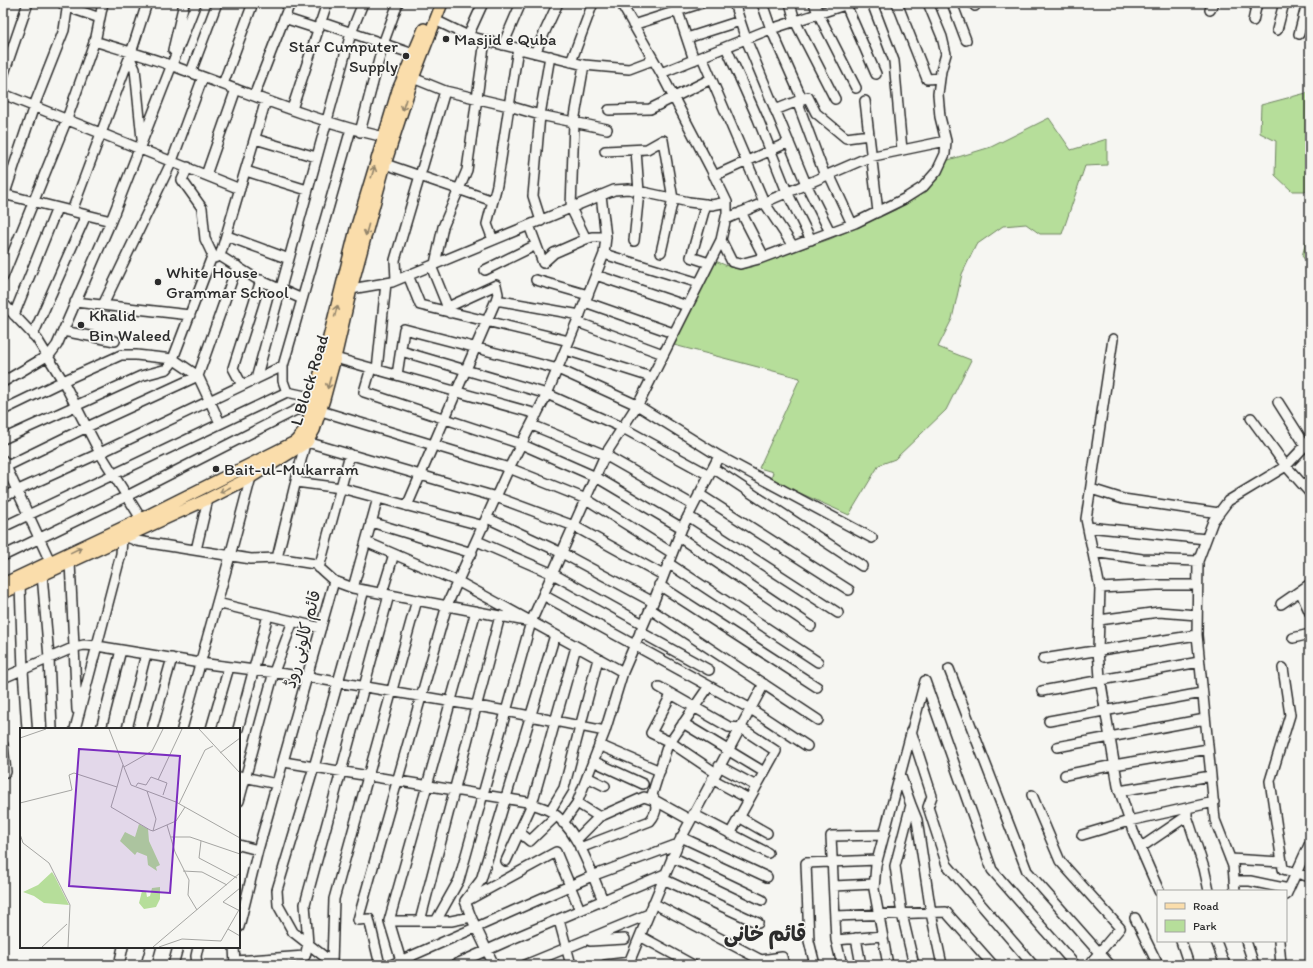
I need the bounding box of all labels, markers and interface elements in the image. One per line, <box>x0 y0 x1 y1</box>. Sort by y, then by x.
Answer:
place label: Masjid e Quba <box>454 29 556 49</box>
marker: Masjid e Quba <box>441 34 451 44</box>
place label: Star Cumputer Supply <box>289 36 398 76</box>
marker: Star Cumputer Supply <box>401 51 411 61</box>
one-way arrow <box>400 99 407 112</box>
one-way arrow <box>370 166 377 179</box>
one-way arrow <box>363 223 371 236</box>
place label: White House Grammar School <box>166 262 289 302</box>
marker: White House Grammar School <box>153 277 163 287</box>
place label: Khalid Bin Waleed <box>89 305 172 345</box>
one-way arrow <box>332 305 340 318</box>
marker: Khalid Bin Waleed <box>76 320 86 330</box>
street label: L Block Road <box>286 331 333 428</box>
one-way arrow <box>324 376 332 389</box>
place label: Bait-ul-Mukarram <box>224 459 359 479</box>
marker: Bait-ul-Mukarram <box>211 464 221 474</box>
one-way arrow <box>220 487 232 494</box>
one-way arrow <box>70 546 82 553</box>
street label: قائم کالونی روڈ <box>279 588 328 691</box>
inset map <box>20 728 240 948</box>
legend <box>1157 890 1287 942</box>
text: Road <box>1193 899 1219 913</box>
text: Park <box>1193 919 1217 933</box>
district label: قائم خانى <box>724 921 806 950</box>

